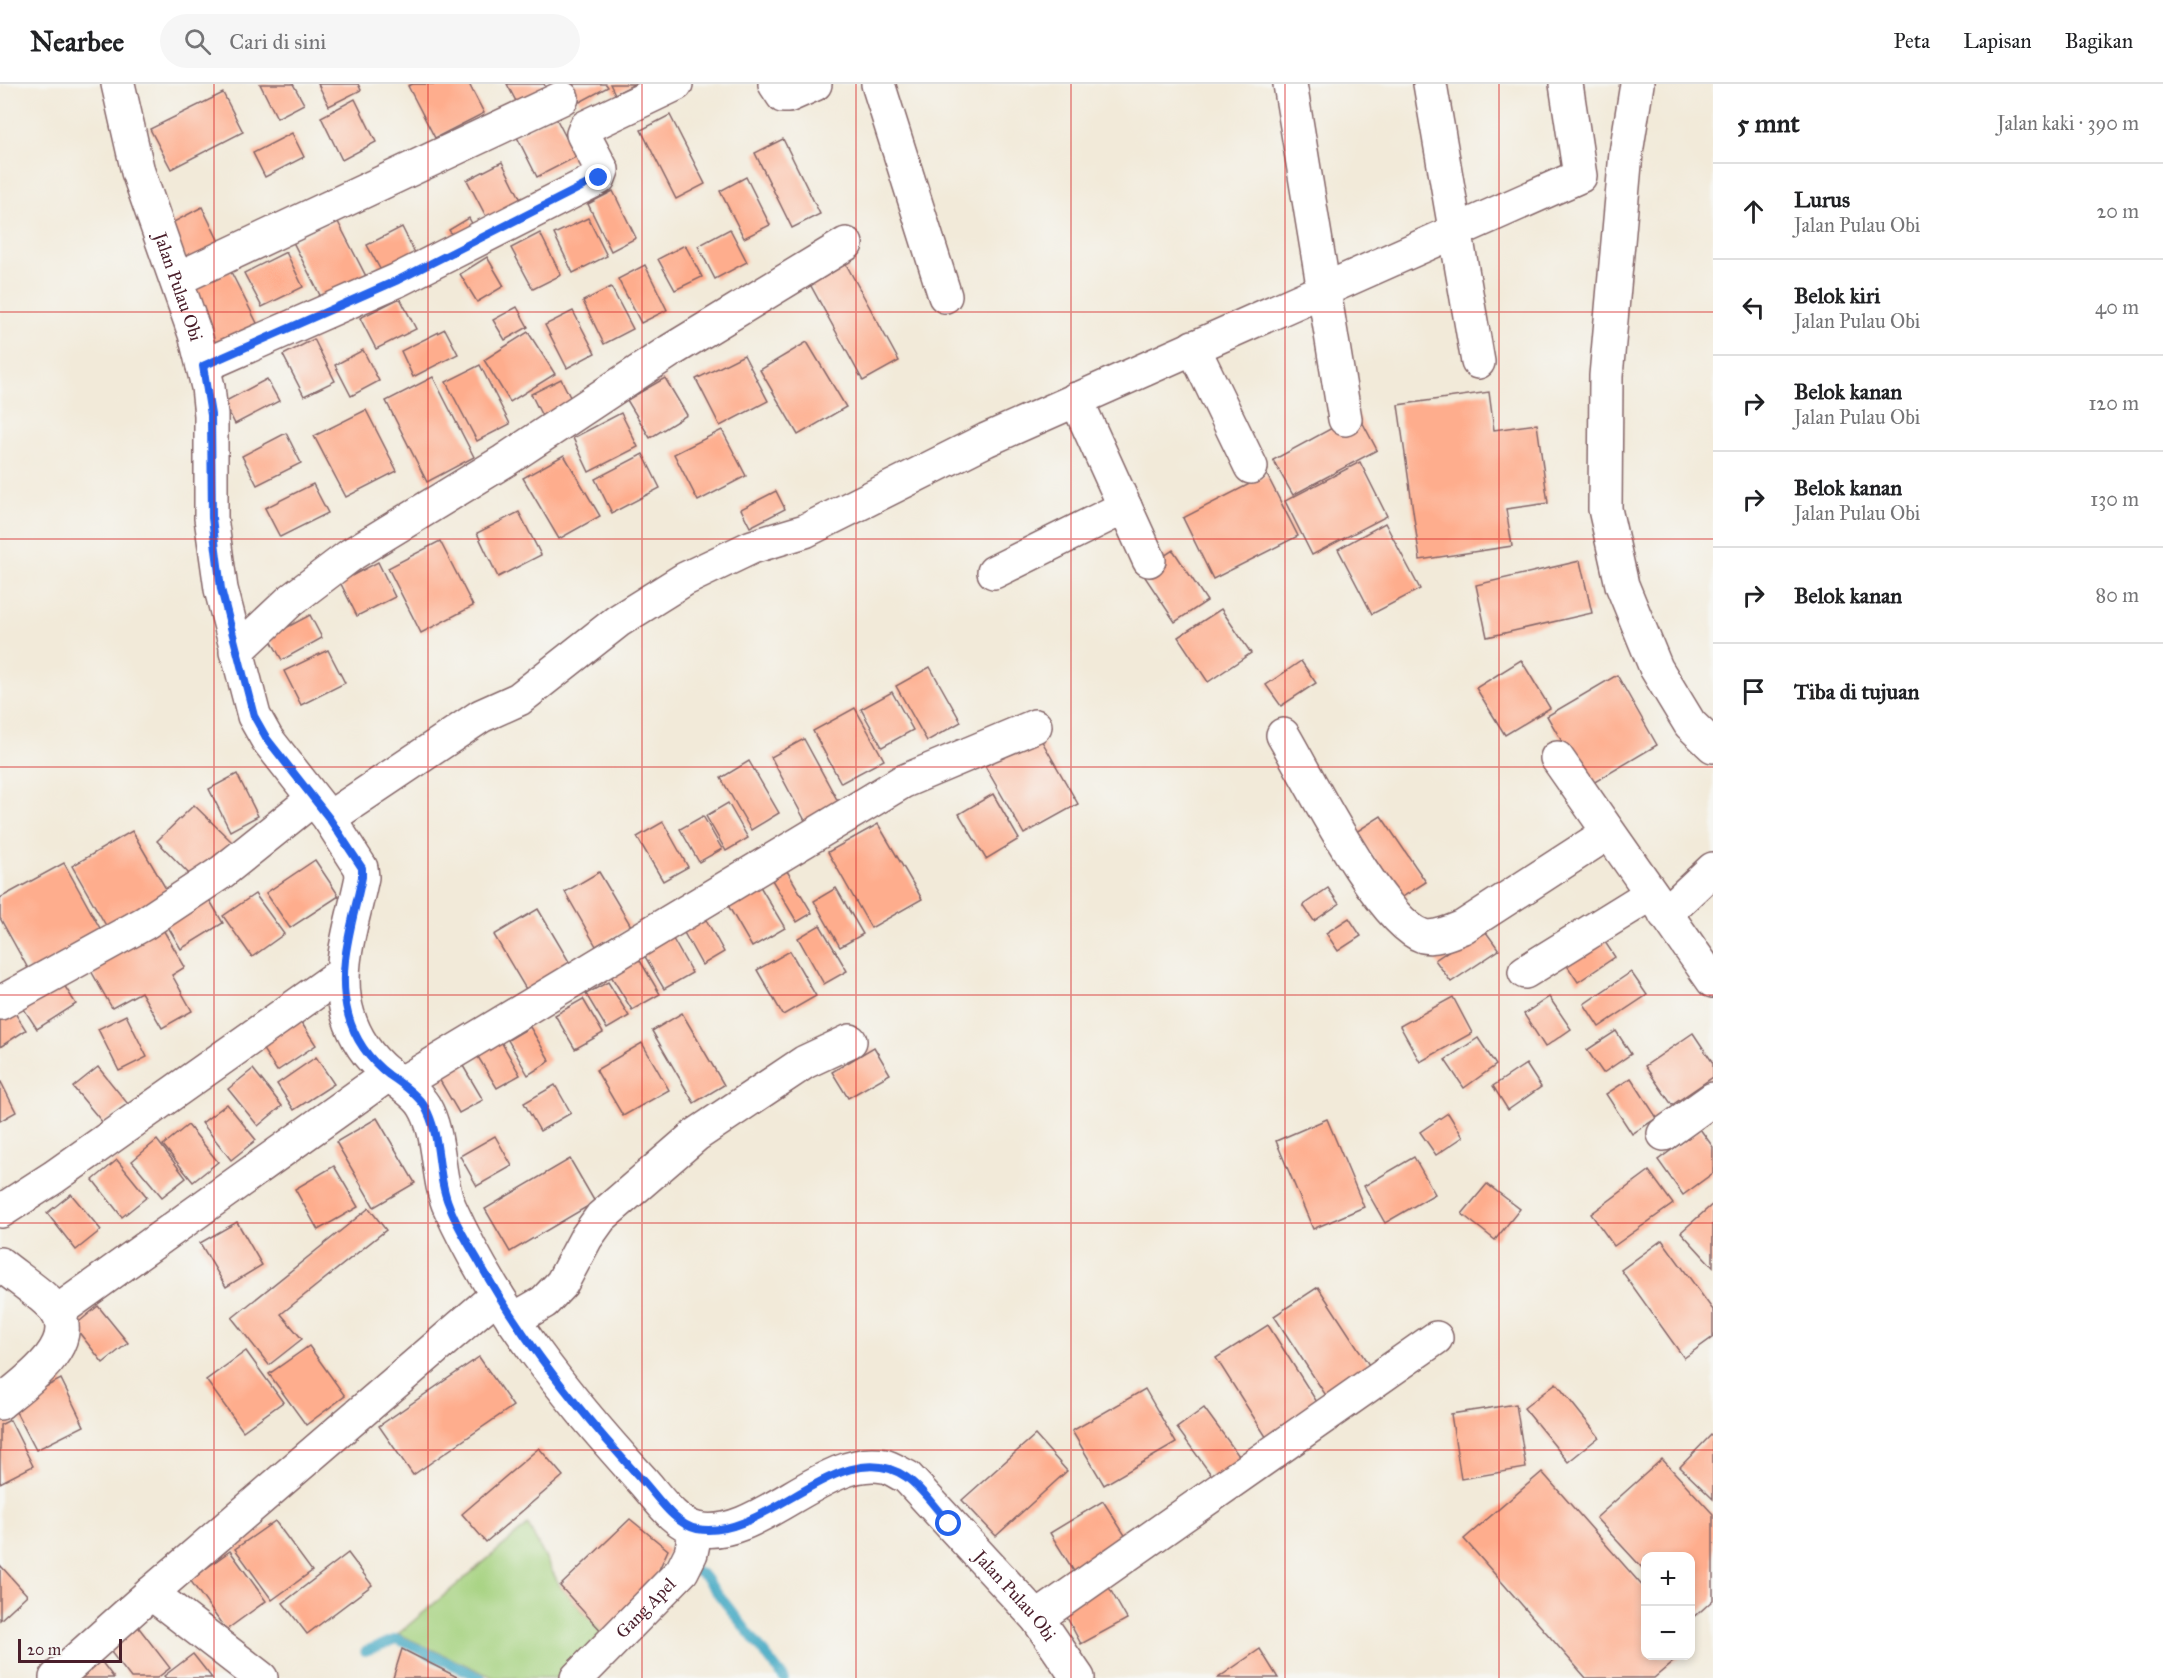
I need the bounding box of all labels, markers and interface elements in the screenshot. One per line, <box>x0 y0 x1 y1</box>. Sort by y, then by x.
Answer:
search box <box>160 14 580 68</box>
text: Nearbee <box>30 24 124 59</box>
icon: search <box>181 25 214 58</box>
text: Cari di sini <box>229 28 326 55</box>
text: Peta <box>1894 28 1930 54</box>
text: Lapisan <box>1963 28 2032 54</box>
text: Bagikan <box>2065 28 2133 54</box>
text: 5 mnt <box>1737 107 1800 139</box>
text: Jalan kaki · 390 m <box>1997 111 2139 135</box>
route end <box>585 164 611 190</box>
text: Lurus <box>1794 186 1850 213</box>
icon: ahead <box>1737 195 1770 228</box>
text: 20 m <box>2096 199 2139 223</box>
text: Jalan Pulau Obi <box>1794 213 1920 237</box>
street label: Jalan Pulau Obi <box>148 228 207 343</box>
text: Belok kiri <box>1794 282 1880 309</box>
icon: left <box>1737 291 1770 324</box>
text: 40 m <box>2095 295 2139 319</box>
text: Jalan Pulau Obi <box>1794 309 1920 333</box>
text: Belok kanan <box>1794 378 1902 405</box>
icon: right <box>1737 387 1770 420</box>
text: 120 m <box>2088 391 2139 415</box>
text: Jalan Pulau Obi <box>1794 405 1920 429</box>
text: Belok kanan <box>1794 474 1902 501</box>
icon: right <box>1737 483 1770 516</box>
text: 130 m <box>2090 487 2139 511</box>
text: Jalan Pulau Obi <box>1794 501 1920 525</box>
icon: right <box>1737 579 1770 612</box>
text: Belok kanan <box>1794 582 1902 609</box>
text: 80 m <box>2096 583 2139 607</box>
icon: arrive <box>1737 675 1770 708</box>
text: Tiba di tujuan <box>1794 678 1919 705</box>
route start <box>935 1510 961 1536</box>
street label: Jalan Pulau Obi <box>967 1544 1061 1646</box>
map controls <box>1641 1552 1695 1660</box>
button: + <box>1641 1552 1695 1606</box>
street label: Gang Apel <box>611 1573 680 1643</box>
button: − <box>1641 1606 1695 1660</box>
scale bar <box>18 1636 122 1664</box>
text: 20 m <box>27 1640 61 1659</box>

